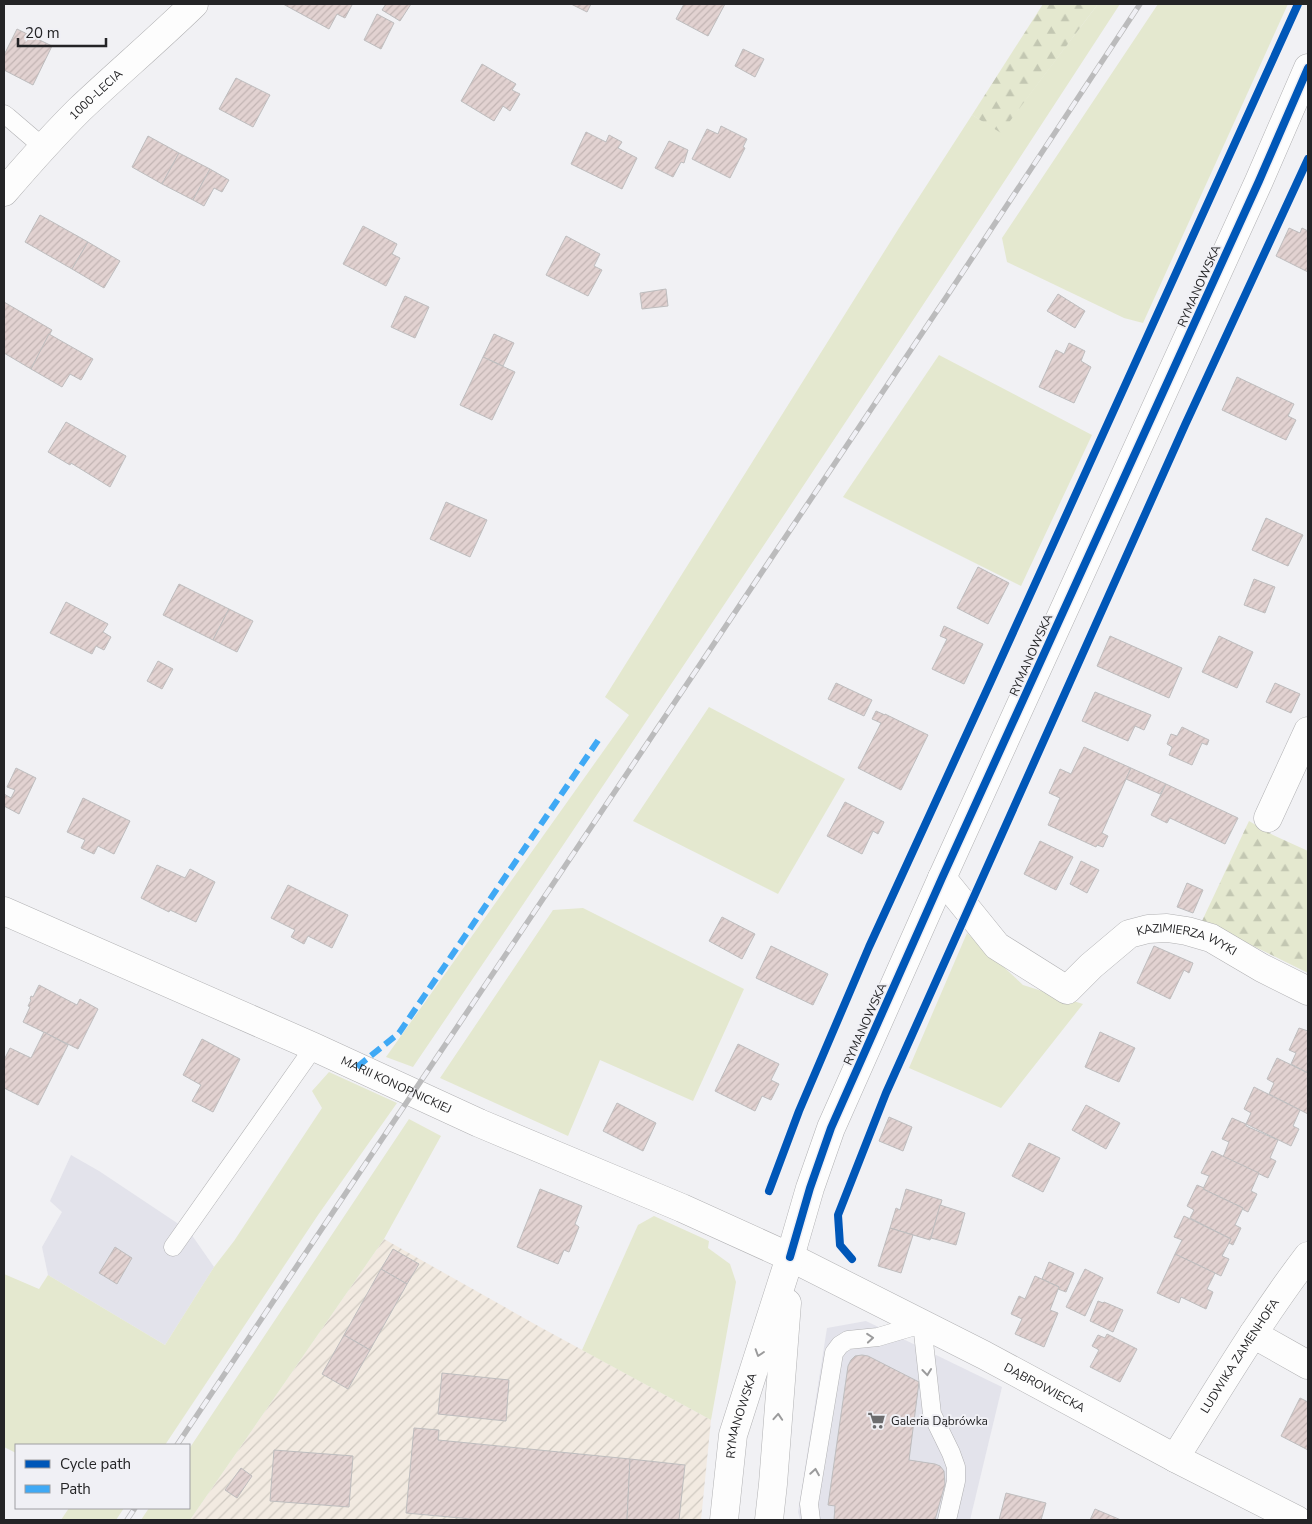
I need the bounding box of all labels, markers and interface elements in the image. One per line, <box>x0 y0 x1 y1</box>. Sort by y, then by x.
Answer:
scale bar <box>18 15 105 47</box>
text: 20 m <box>25 23 60 43</box>
street label: 1000-LECIA <box>66 66 126 123</box>
street label: RYMANOWSKA <box>1174 242 1224 330</box>
street label: RYMANOWSKA <box>1006 611 1056 699</box>
street label: KAZIMIERZA WYKI <box>1135 919 1240 959</box>
street label: RYMANOWSKA <box>840 980 890 1068</box>
street label: MARII KONOPNICKIEJ <box>338 1052 454 1117</box>
street label: LUDWIKA ZAMENHOFA <box>1197 1295 1283 1416</box>
one-way arrow <box>866 1332 874 1343</box>
one-way arrow <box>755 1348 765 1357</box>
street label: DĄBROWIECKA <box>1001 1359 1088 1416</box>
one-way arrow <box>921 1368 932 1376</box>
street label: RYMANOWSKA <box>723 1371 760 1459</box>
supermarket icon: Galeria Dąbrówka <box>867 1411 887 1431</box>
one-way arrow <box>772 1413 783 1421</box>
place label: Galeria Dąbrówka <box>891 1413 988 1429</box>
legend <box>15 1444 190 1509</box>
text: Cycle path <box>60 1454 131 1474</box>
one-way arrow <box>809 1468 819 1476</box>
text: Path <box>60 1479 91 1499</box>

